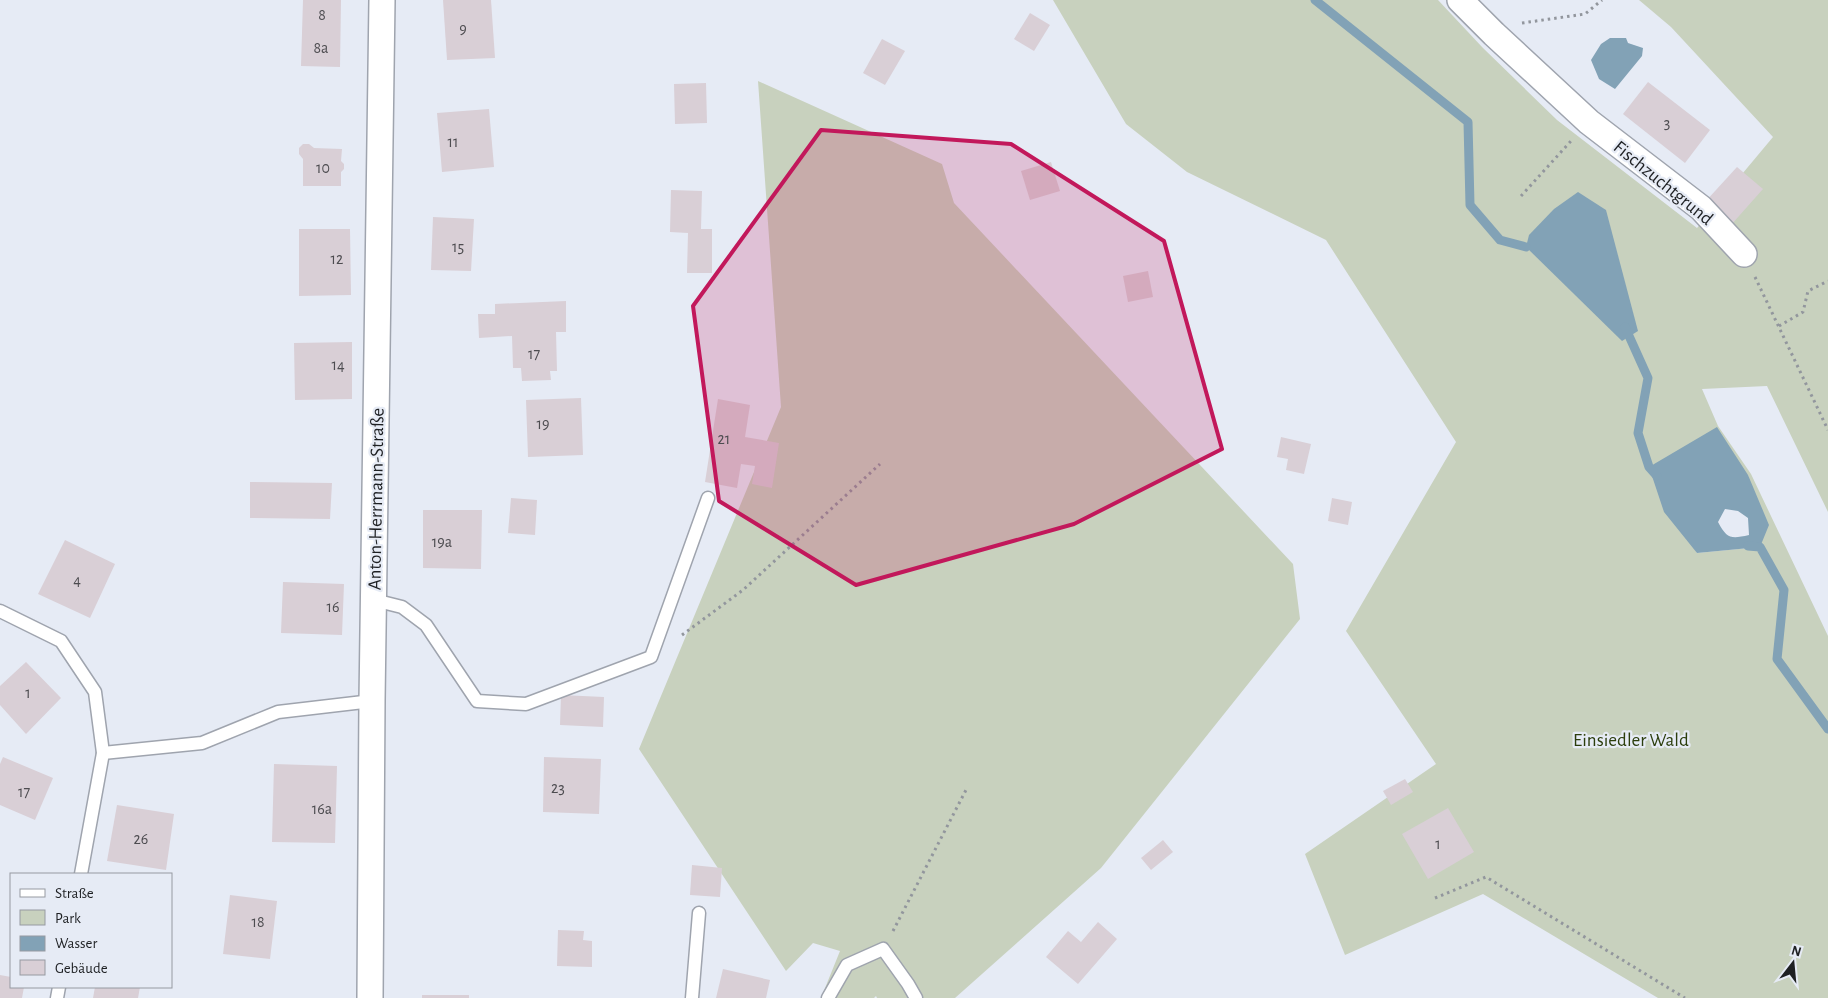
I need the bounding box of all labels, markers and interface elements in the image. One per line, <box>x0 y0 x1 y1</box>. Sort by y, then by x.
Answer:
house number: 8 <box>318 7 326 23</box>
house number: 9 <box>459 21 467 37</box>
house number: 8a <box>314 40 328 56</box>
house number: 3 <box>1664 115 1670 131</box>
house number: 11 <box>447 134 459 150</box>
street label: Fischzuchtgrund <box>1610 137 1717 229</box>
house number: 10 <box>316 160 330 176</box>
house number: 15 <box>452 239 464 255</box>
house number: 12 <box>331 251 343 267</box>
house number: 17 <box>528 346 540 362</box>
house number: 14 <box>331 357 345 373</box>
street label: Anton-Herrmann-Straße <box>365 408 388 590</box>
house number: 19 <box>536 416 550 432</box>
house number: 21 <box>718 431 730 447</box>
house number: 19a <box>432 534 452 550</box>
house number: 4 <box>73 572 81 588</box>
house number: 16 <box>326 599 340 615</box>
house number: 1 <box>25 685 31 701</box>
park label: Einsiedler Wald <box>1573 731 1689 750</box>
house number: 23 <box>551 780 565 796</box>
house number: 17 <box>18 784 30 800</box>
house number: 16a <box>312 801 332 817</box>
house number: 26 <box>134 831 148 847</box>
house number: 1 <box>1435 836 1441 852</box>
legend <box>10 873 172 988</box>
text: Straße <box>55 886 94 901</box>
text: Park <box>55 911 81 926</box>
house number: 18 <box>251 914 265 930</box>
text: Wasser <box>55 936 98 951</box>
north arrow <box>1768 938 1818 988</box>
text: N <box>1790 943 1803 960</box>
text: Gebäude <box>55 961 108 976</box>

